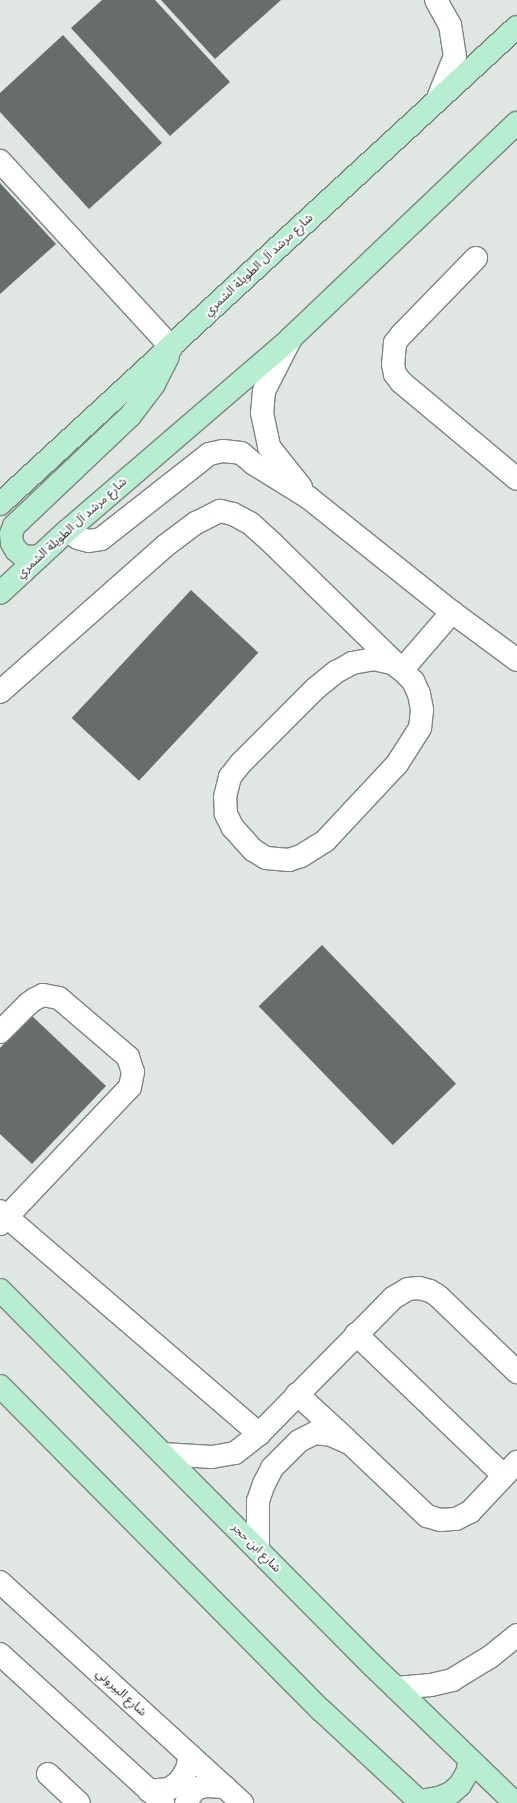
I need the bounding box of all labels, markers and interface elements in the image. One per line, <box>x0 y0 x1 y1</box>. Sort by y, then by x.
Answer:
street label: شارع مرشد آل الطويلة الشمري <box>202 211 316 319</box>
street label: شارع مرشد آل الطويلة الشمري <box>14 475 130 581</box>
street label: شارع ابن حجر <box>228 1520 284 1576</box>
street label: شارع البيروني <box>93 1666 149 1720</box>

